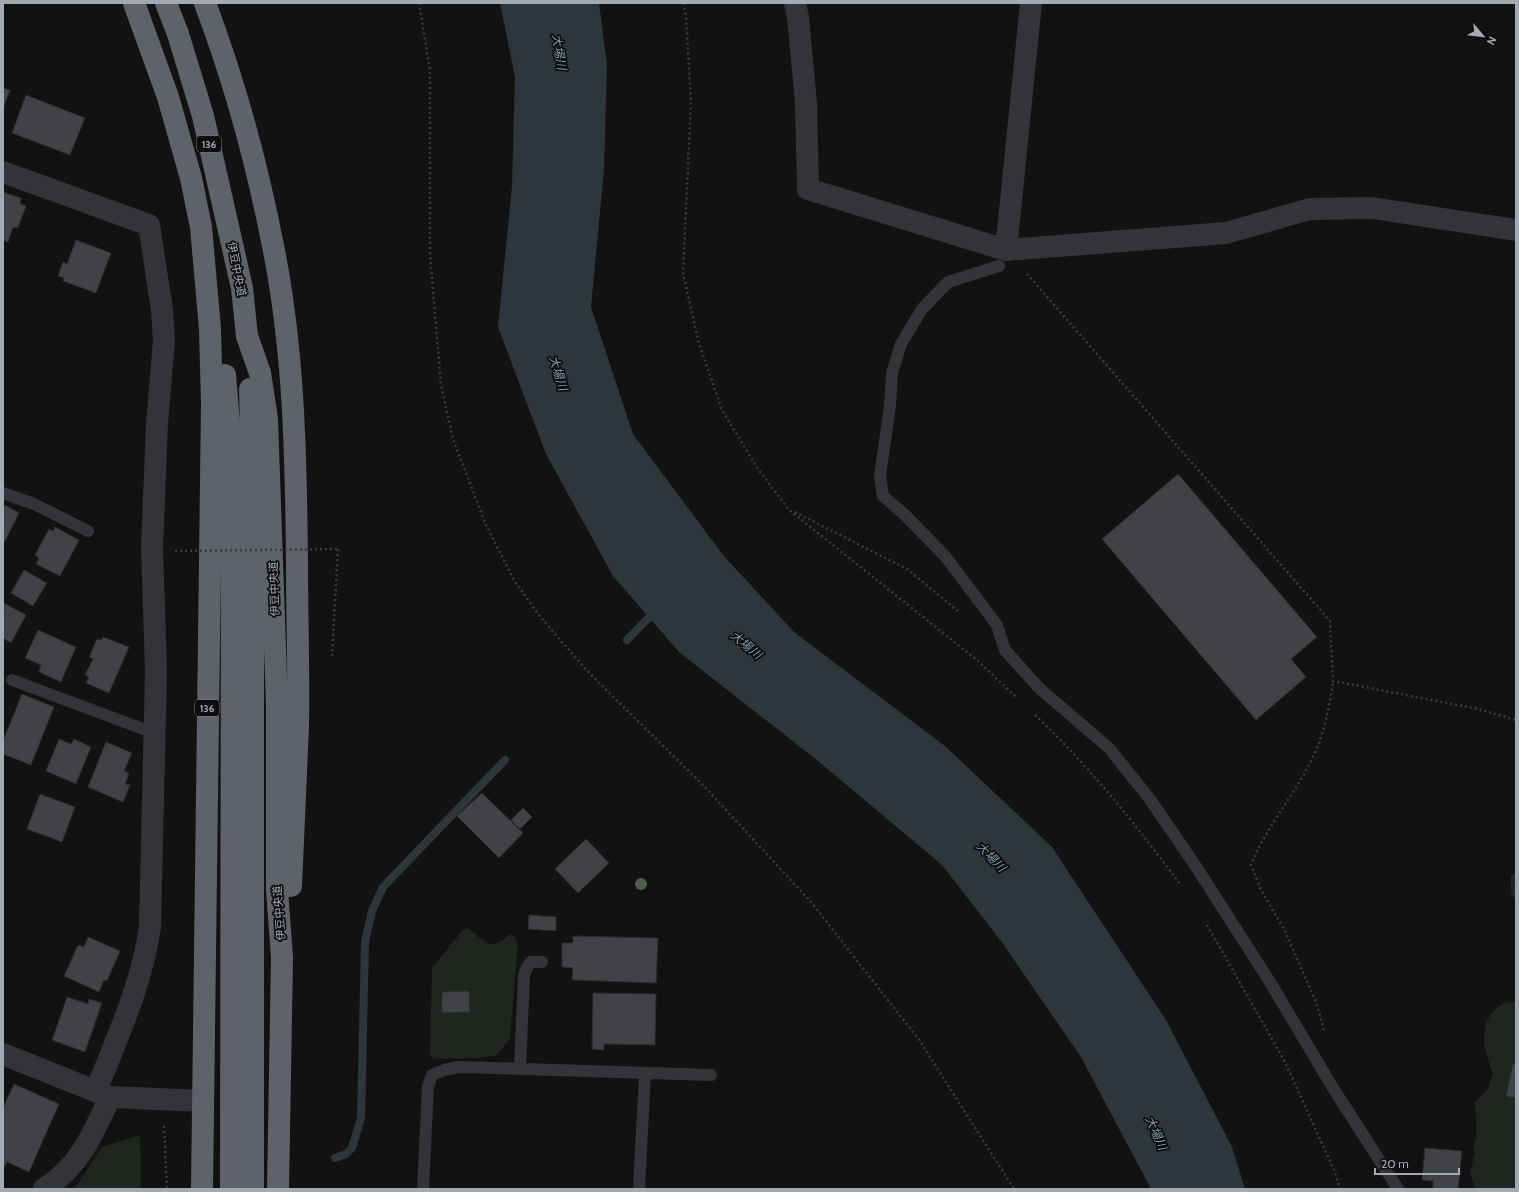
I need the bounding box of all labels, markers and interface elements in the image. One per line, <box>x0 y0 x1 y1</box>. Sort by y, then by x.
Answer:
north arrow <box>1463 16 1503 56</box>
water label: 大場川 <box>549 33 570 73</box>
text: N <box>1484 34 1500 47</box>
road number: 136 <box>197 136 221 152</box>
street label: 伊豆中央道 <box>225 241 249 297</box>
water label: 大場川 <box>546 353 571 394</box>
street label: 伊豆中央道 <box>266 561 282 617</box>
water label: 大場川 <box>728 627 767 663</box>
road number: 136 <box>195 700 219 716</box>
water label: 大場川 <box>973 838 1011 876</box>
street label: 伊豆中央道 <box>270 885 288 941</box>
water label: 大場川 <box>1142 1113 1171 1154</box>
scale bar <box>1375 1150 1459 1176</box>
text: 20 m <box>1381 1156 1409 1171</box>

